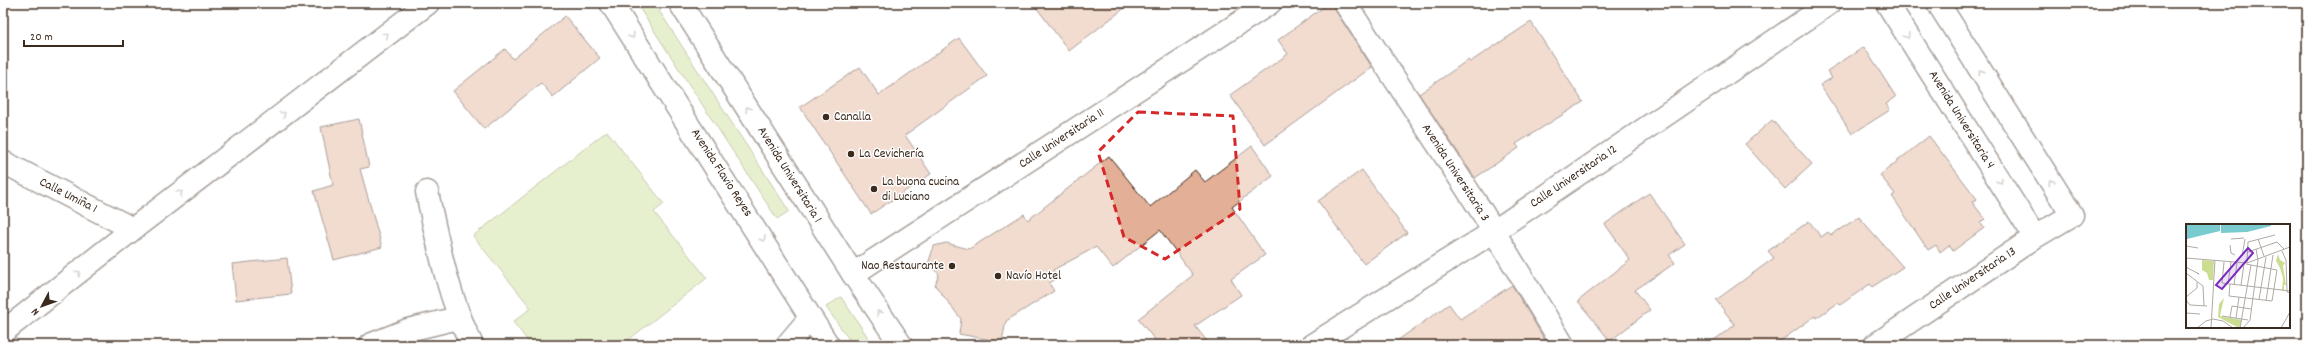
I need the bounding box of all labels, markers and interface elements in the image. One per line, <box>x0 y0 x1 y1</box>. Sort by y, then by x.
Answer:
scale bar <box>24 22 123 48</box>
text: 20 m <box>30 29 53 46</box>
one-way arrow <box>627 32 635 39</box>
one-way arrow <box>1903 32 1910 39</box>
one-way arrow <box>382 33 389 40</box>
street label: Avenida Universitaria 4 <box>1923 67 1999 173</box>
one-way arrow <box>1979 69 1986 76</box>
street label: Calle Universitaria 11 <box>1015 104 1109 174</box>
one-way arrow <box>745 106 752 113</box>
place label: Canalla <box>834 108 872 127</box>
one-way arrow <box>279 112 286 119</box>
marker: Canalla <box>821 112 831 122</box>
street label: Avenida Universitaria 3 <box>1416 120 1494 226</box>
street label: Avenida Universitaria 1 <box>752 123 826 227</box>
street label: Avenida Flavio Reyes <box>685 125 757 221</box>
street label: Calle Universitaria 12 <box>1527 141 1621 213</box>
place label: La Cevichería <box>859 145 924 164</box>
marker: La Cevichería <box>846 149 856 159</box>
street label: Calle Umiña 1 <box>36 173 100 219</box>
place label: La buona cucina di Luciano <box>882 173 960 207</box>
one-way arrow <box>1995 177 2003 184</box>
one-way arrow <box>2048 179 2056 186</box>
marker: La buona cucina di Luciano <box>869 184 879 194</box>
one-way arrow <box>176 190 183 198</box>
inset map <box>2186 224 2290 328</box>
one-way arrow <box>758 235 766 242</box>
street label: Calle Universitaria 13 <box>1926 243 2020 315</box>
place label: Nao Restaurante <box>861 257 944 276</box>
marker: Nao Restaurante <box>947 261 957 271</box>
place label: Navío Hotel <box>1006 267 1061 286</box>
one-way arrow <box>73 271 80 278</box>
marker: Navío Hotel <box>993 271 1003 281</box>
north arrow <box>22 286 62 326</box>
text: N <box>28 304 44 319</box>
one-way arrow <box>877 310 884 317</box>

